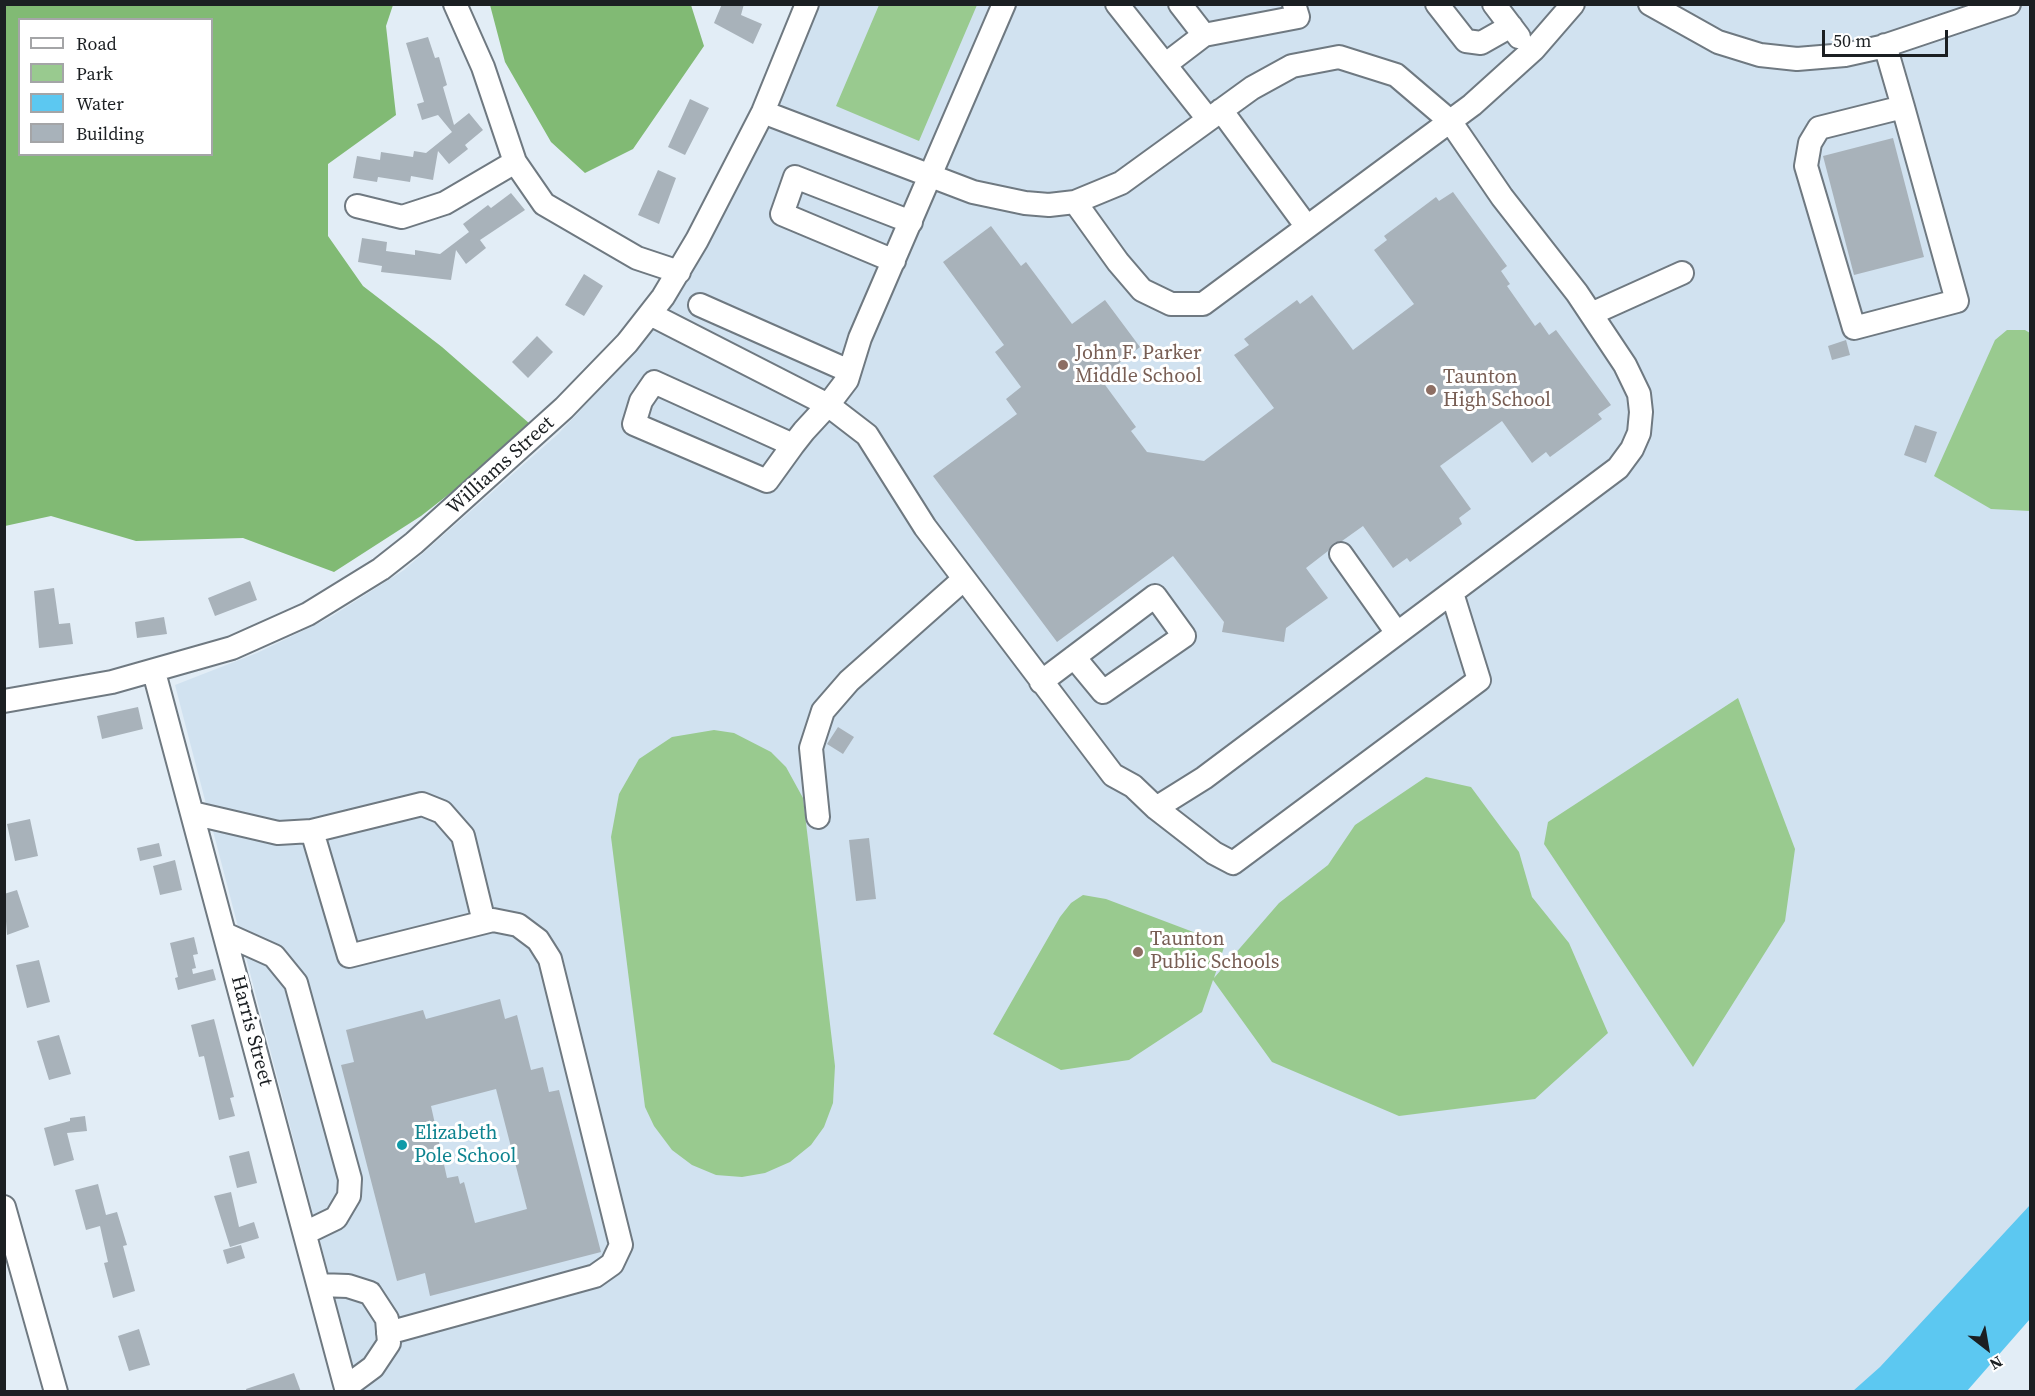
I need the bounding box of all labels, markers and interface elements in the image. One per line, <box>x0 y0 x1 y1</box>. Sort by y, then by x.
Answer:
legend <box>18 18 213 156</box>
scale bar <box>1825 18 1951 56</box>
text: 50 m <box>1833 28 1871 53</box>
text: Road <box>76 31 117 56</box>
text: Park <box>76 61 113 86</box>
text: Water <box>76 91 124 116</box>
text: Building <box>76 121 144 146</box>
place label: John F. Parker Middle School <box>1075 342 1202 389</box>
marker: John F. Parker Middle School <box>1056 358 1070 372</box>
place label: Taunton High School <box>1443 366 1551 413</box>
marker: Taunton High School <box>1424 383 1438 397</box>
street label: Williams Street <box>443 412 559 520</box>
place label: Taunton Public Schools <box>1150 928 1279 975</box>
marker: Taunton Public Schools <box>1131 945 1145 959</box>
street label: Harris Street <box>225 973 277 1089</box>
place label: Elizabeth Pole School <box>414 1122 516 1169</box>
marker: Elizabeth Pole School <box>395 1138 409 1152</box>
north arrow <box>1957 1318 2017 1378</box>
text: N <box>1986 1351 2007 1376</box>

